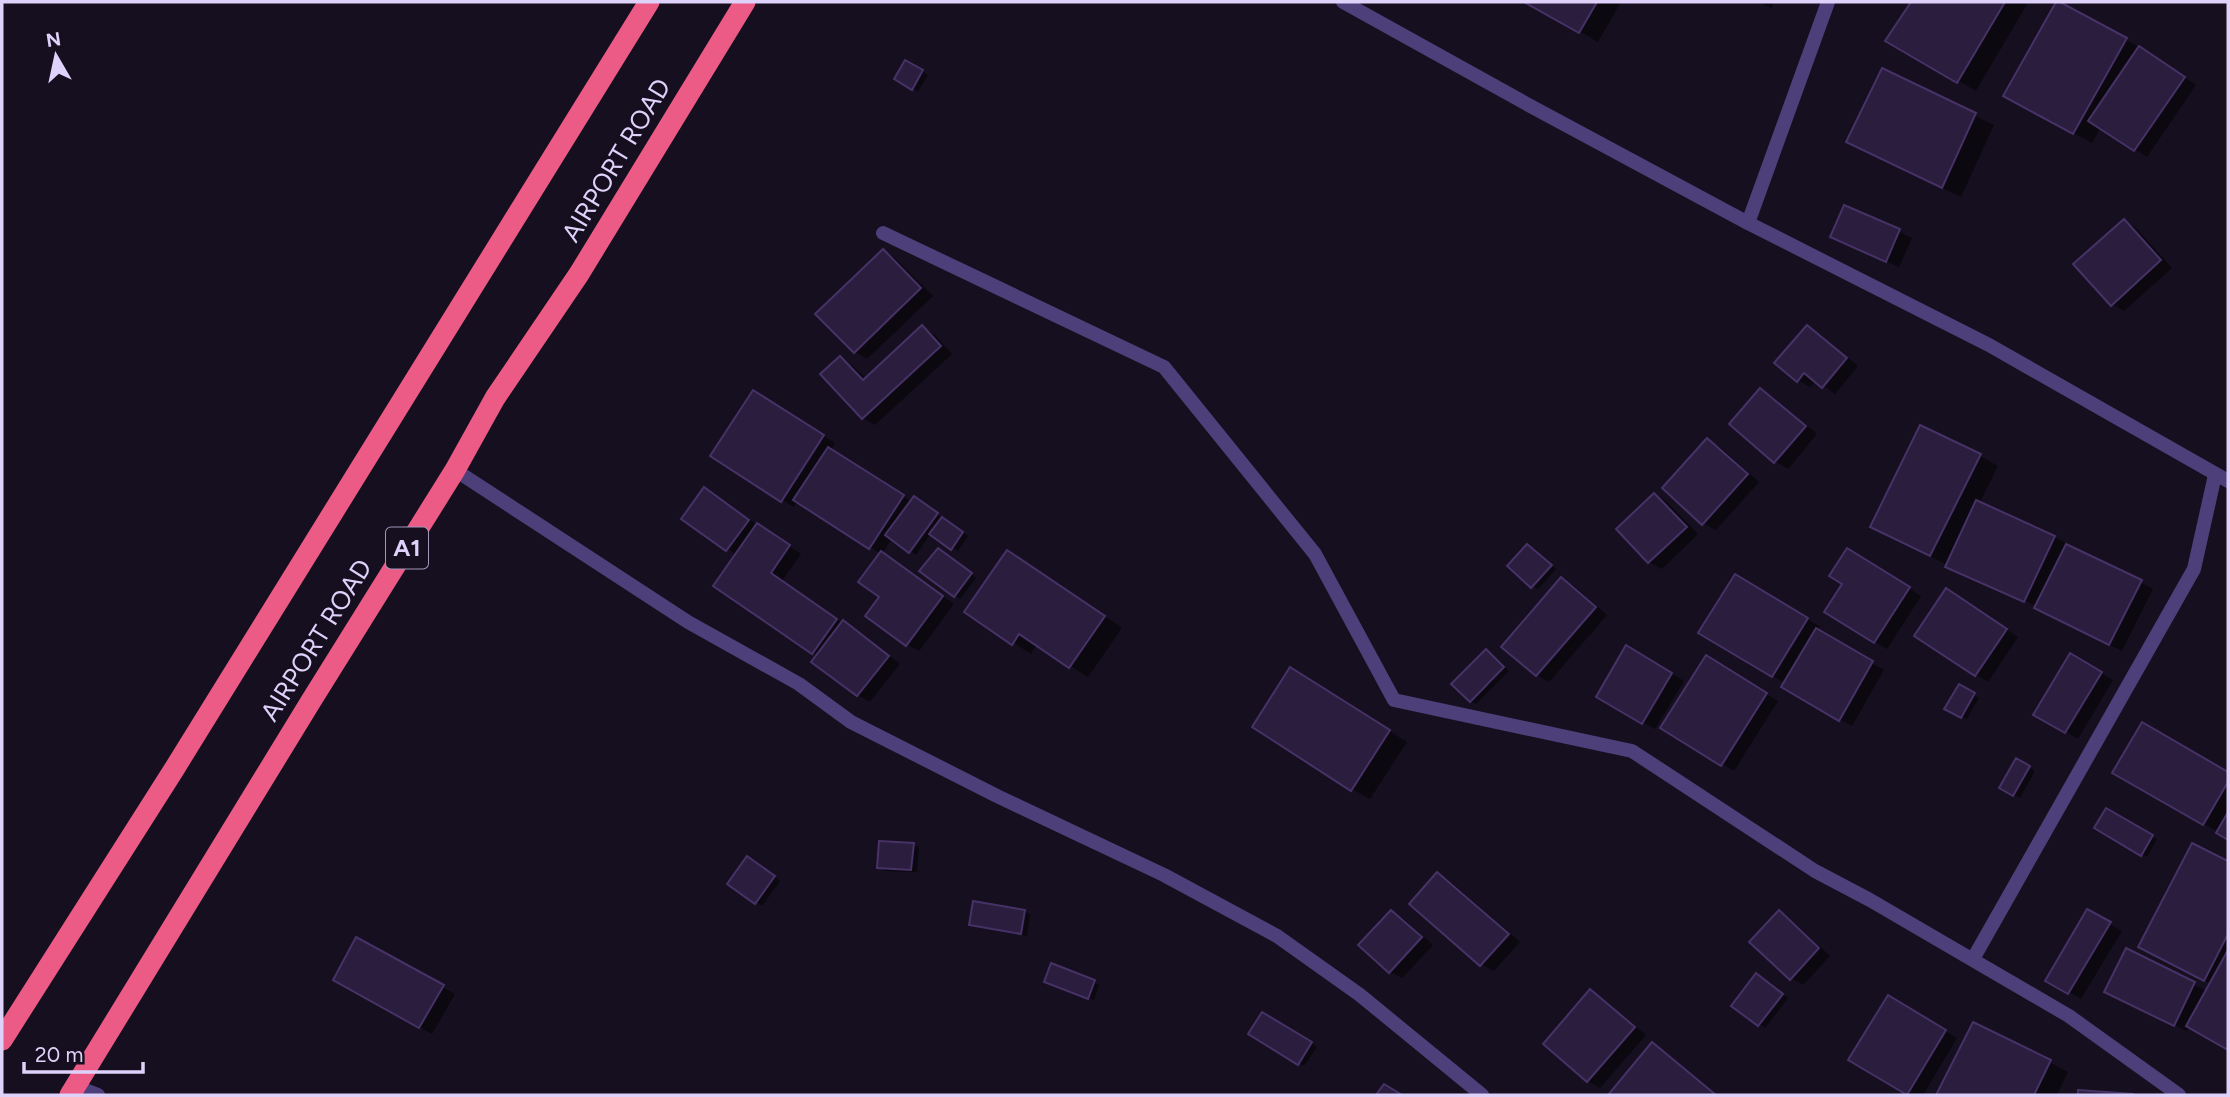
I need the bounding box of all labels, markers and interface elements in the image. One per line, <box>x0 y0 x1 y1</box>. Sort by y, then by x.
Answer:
north arrow <box>21 21 91 91</box>
text: N <box>44 27 62 52</box>
street label: AIRPORT ROAD <box>555 72 677 248</box>
road number: A1 <box>386 528 428 568</box>
street label: AIRPORT ROAD <box>253 553 379 727</box>
scale bar <box>24 1030 144 1074</box>
text: 20 m <box>35 1042 83 1067</box>

